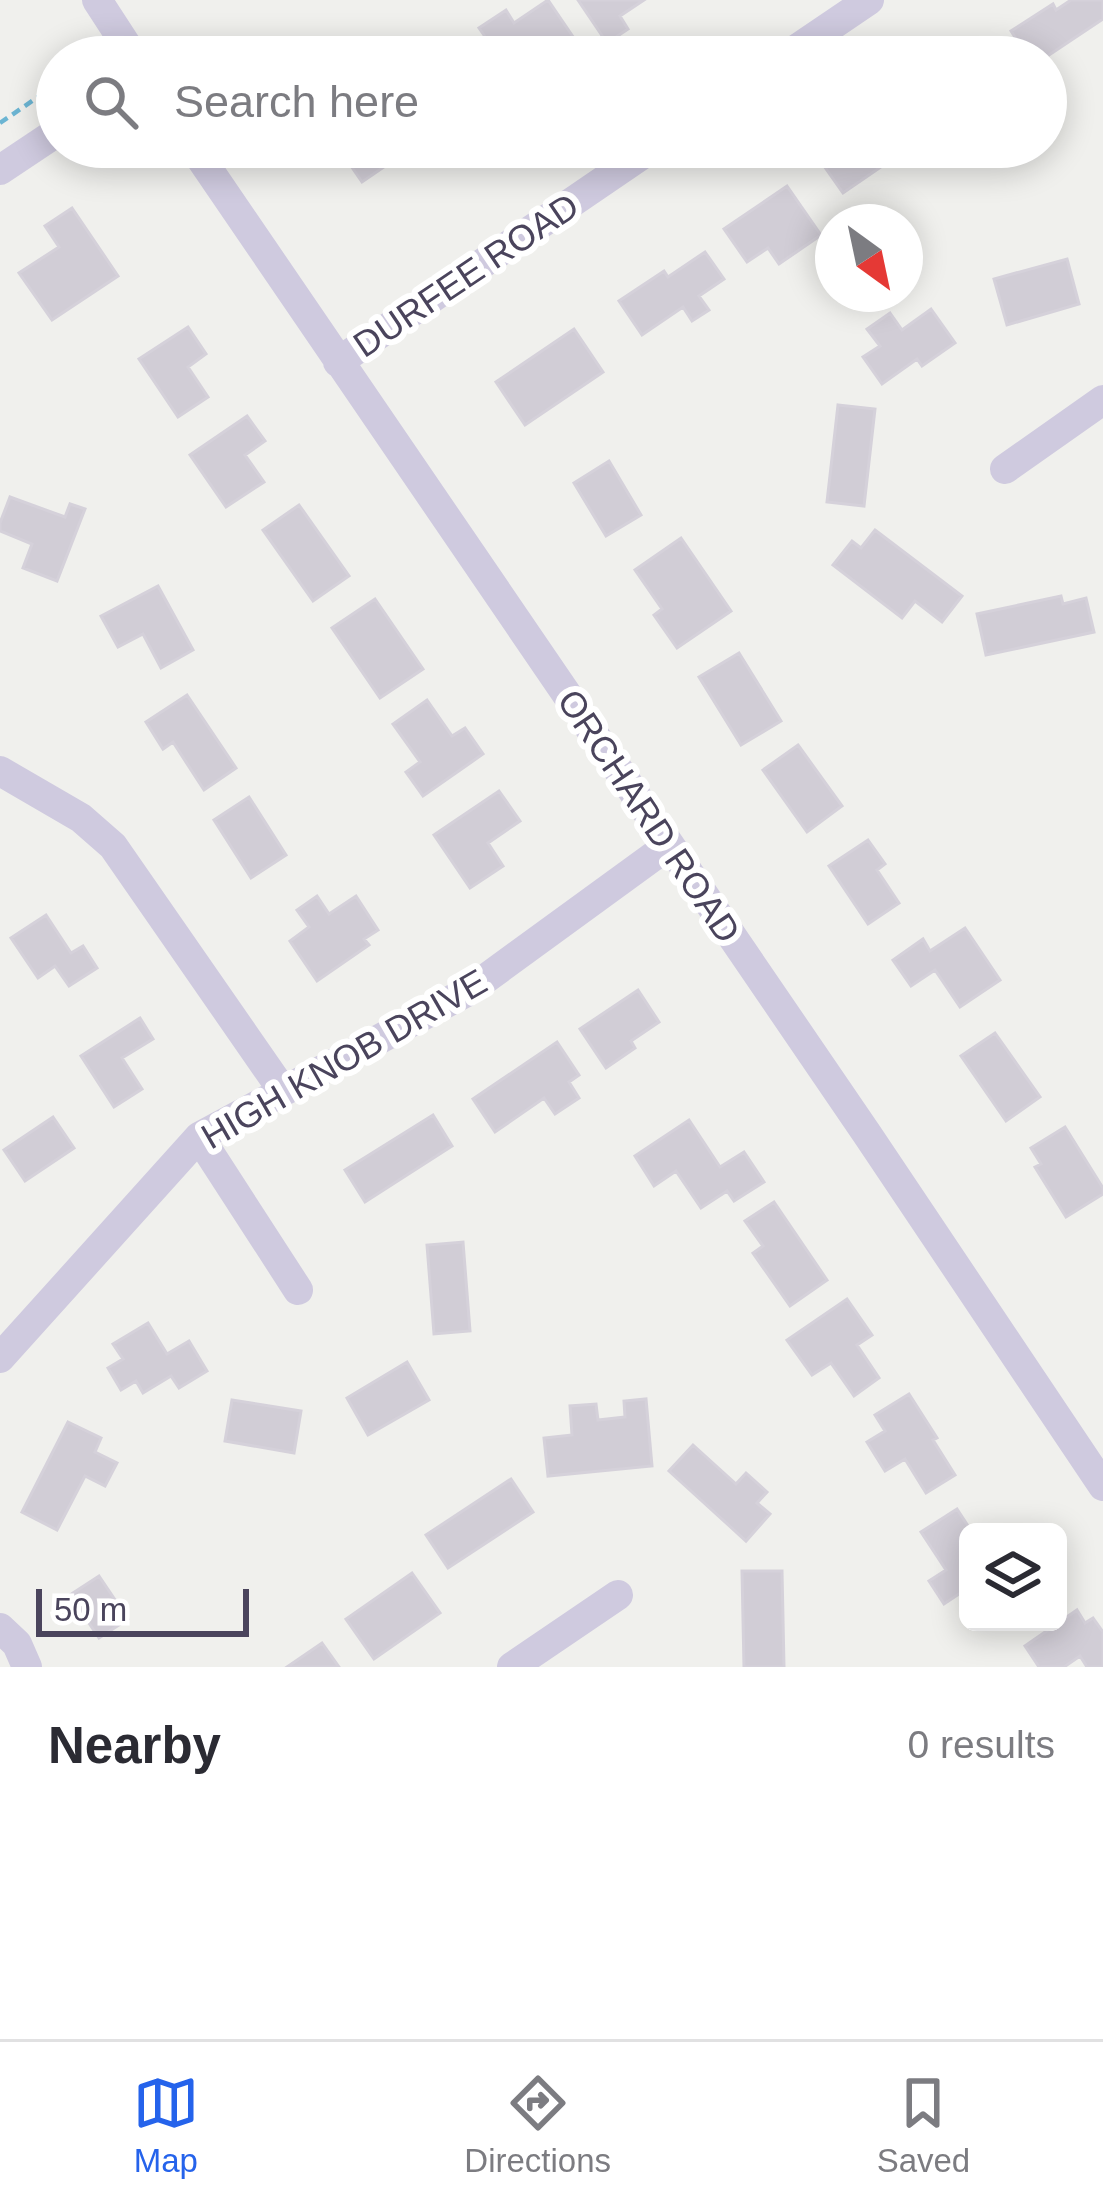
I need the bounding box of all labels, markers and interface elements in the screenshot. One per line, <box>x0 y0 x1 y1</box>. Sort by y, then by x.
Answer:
search box <box>36 36 1067 168</box>
icon: search <box>78 69 144 135</box>
text: Search here <box>174 76 419 127</box>
street label: DURFEE ROAD <box>346 185 586 365</box>
north arrow <box>815 204 923 312</box>
street label: ORCHARD ROAD <box>549 682 749 950</box>
street label: HIGH KNOB DRIVE <box>194 961 494 1157</box>
map controls <box>959 1523 1067 1631</box>
button: layers <box>959 1523 1067 1631</box>
scale bar <box>36 1583 249 1636</box>
text: 50 m <box>54 1591 127 1628</box>
text: Nearby <box>48 1717 221 1774</box>
text: 0 results <box>908 1723 1055 1766</box>
tab: Map <box>133 2070 199 2180</box>
tab: Directions <box>464 2070 611 2180</box>
tab: Saved <box>877 2070 970 2180</box>

